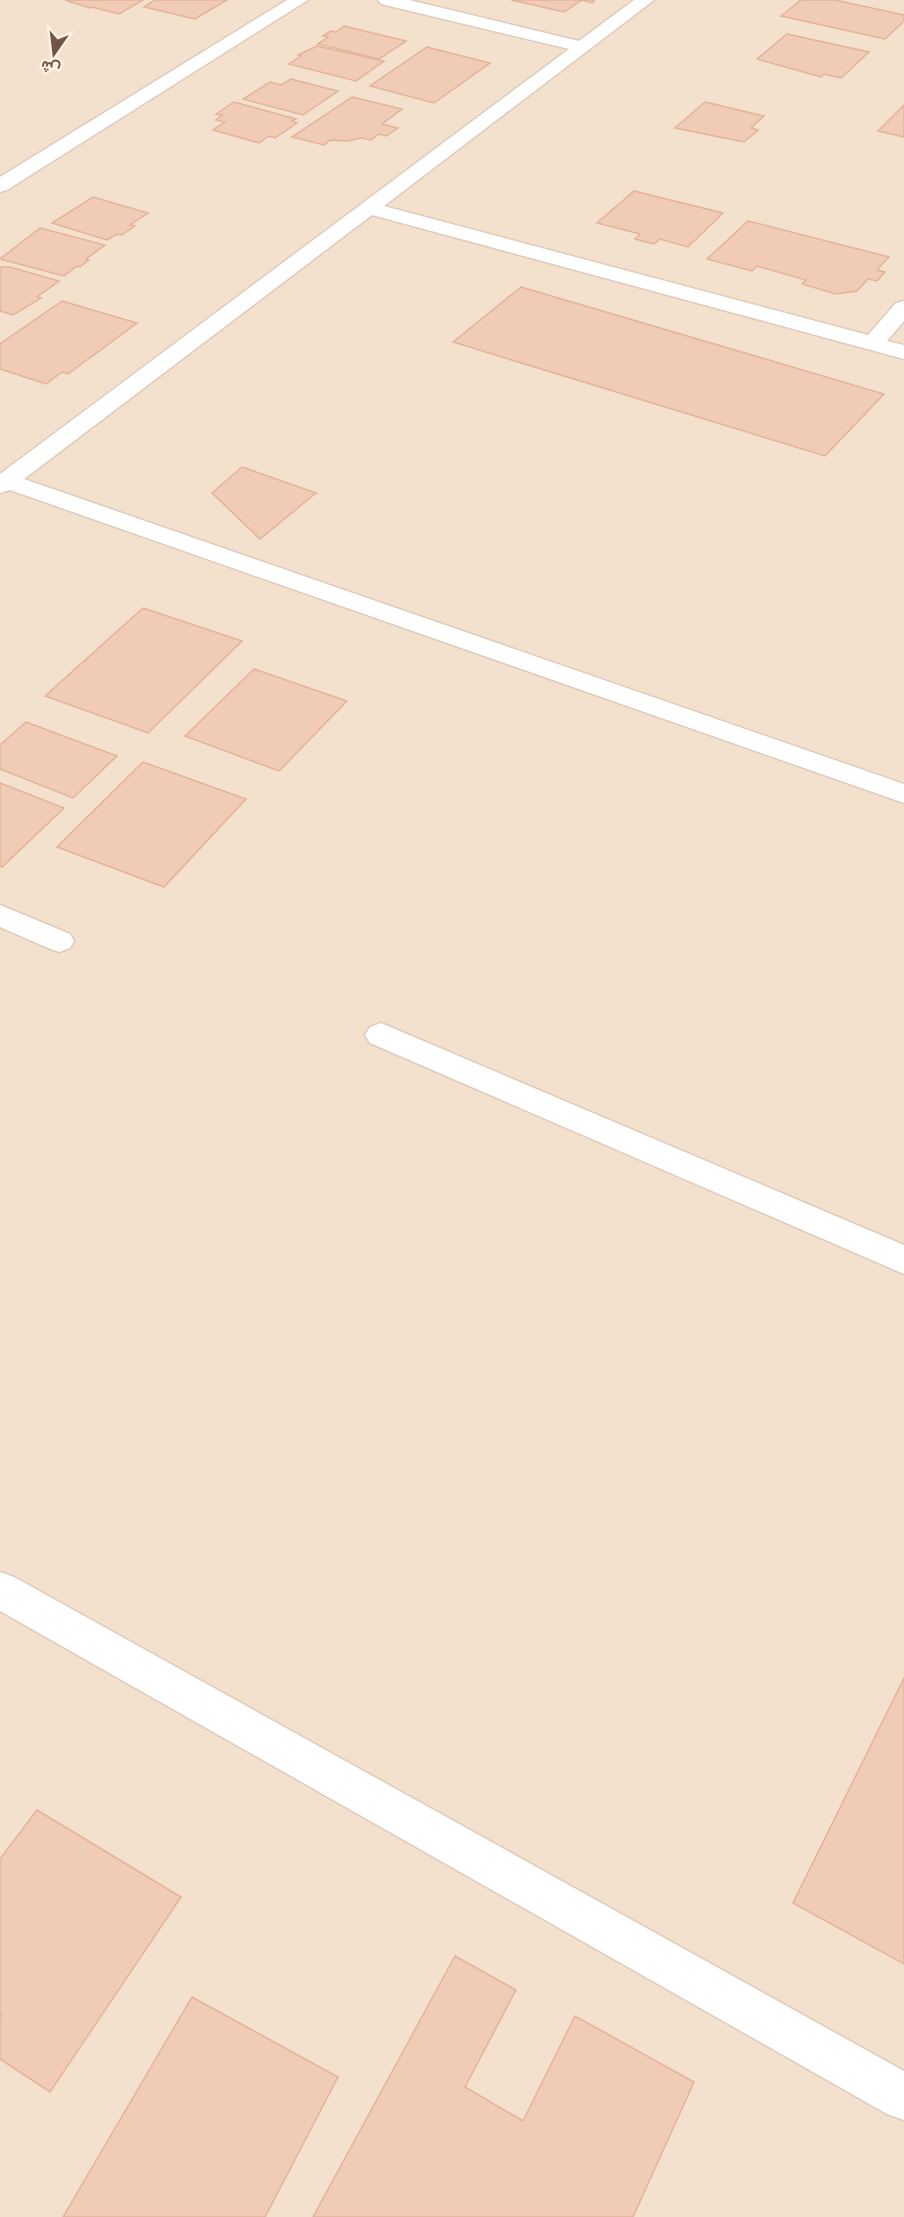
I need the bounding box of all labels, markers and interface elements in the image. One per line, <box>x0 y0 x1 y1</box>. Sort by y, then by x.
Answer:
north arrow <box>24 24 84 84</box>
text: ش <box>39 57 62 81</box>

